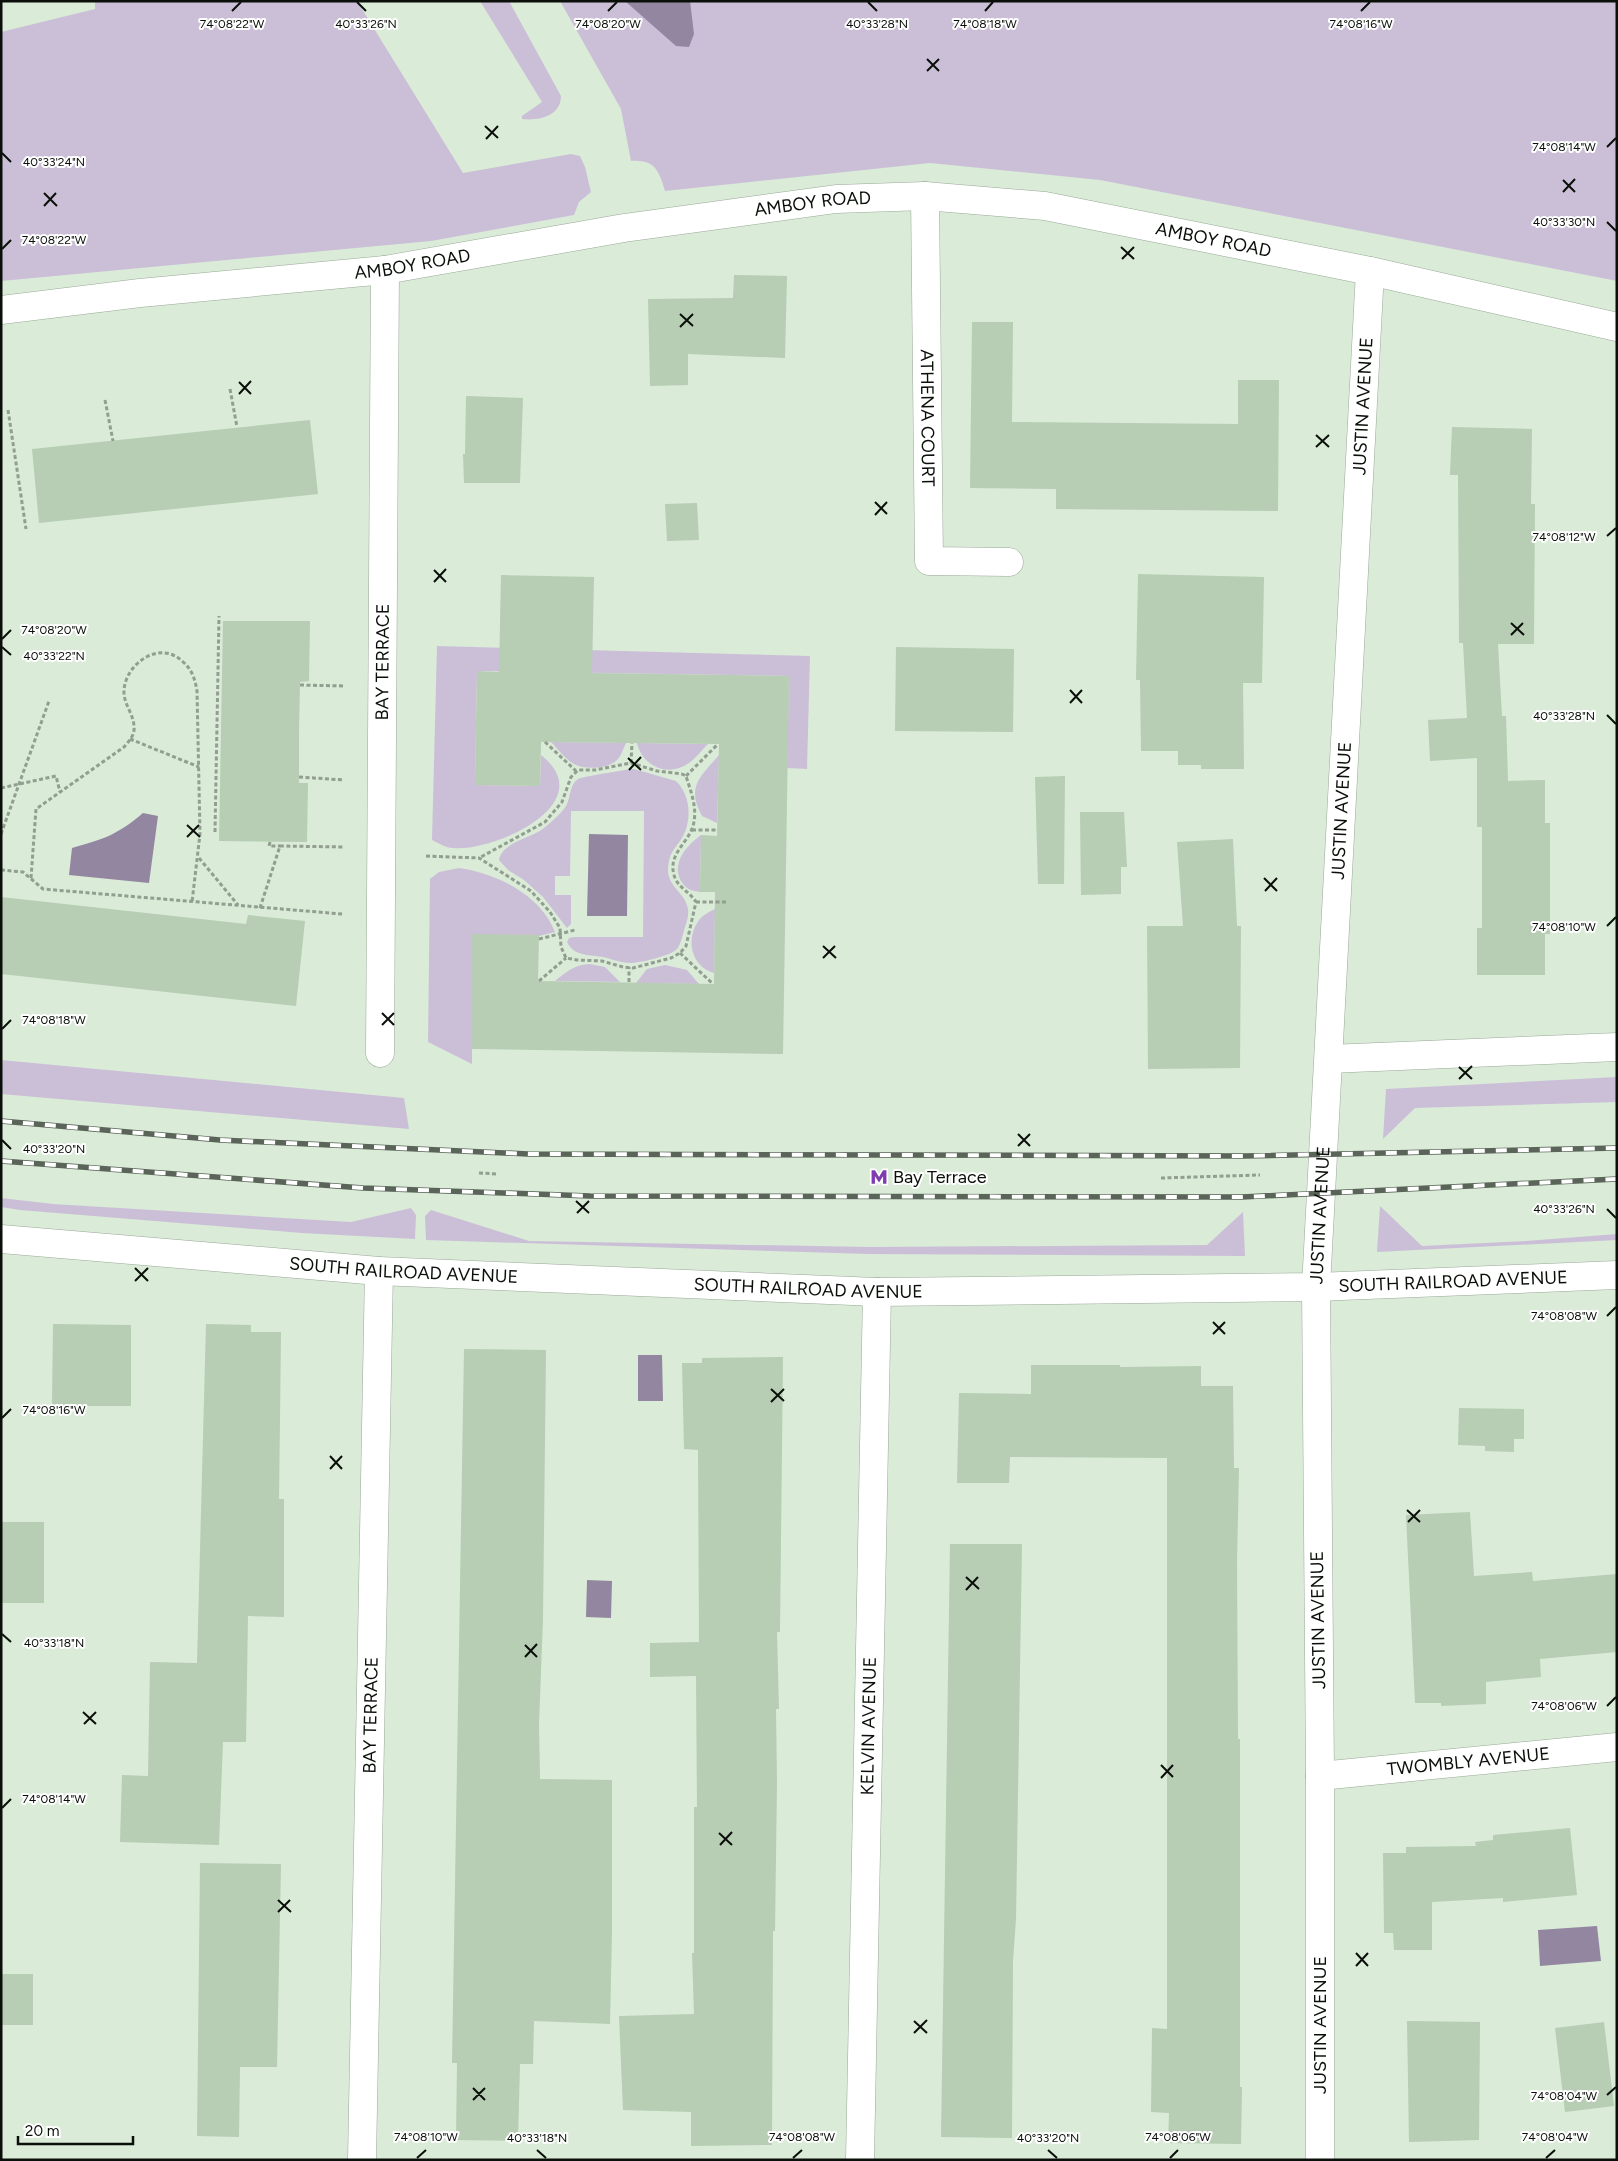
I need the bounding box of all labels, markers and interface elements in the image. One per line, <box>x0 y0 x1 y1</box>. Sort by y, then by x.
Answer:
text: 74°08'22"W <box>200 17 265 31</box>
text: 40°33'26"N <box>335 17 397 31</box>
text: 74°08'20"W <box>575 17 641 31</box>
text: 40°33'28"N <box>846 17 908 31</box>
text: 74°08'18"W <box>953 17 1017 31</box>
text: 74°08'16"W <box>1330 17 1393 31</box>
text: 74°08'14"W <box>1532 140 1596 154</box>
text: 40°33'24"N <box>23 155 85 169</box>
street label: AMBOY ROAD <box>753 187 871 221</box>
text: 40°33'30"N <box>1533 215 1595 229</box>
street label: AMBOY ROAD <box>1154 217 1273 262</box>
text: 74°08'22"W <box>22 233 87 247</box>
street label: AMBOY ROAD <box>353 244 472 284</box>
street label: JUSTIN AVENUE <box>1348 337 1377 476</box>
street label: ATHENA COURT <box>916 349 939 487</box>
text: 74°08'12"W <box>1533 530 1596 544</box>
street label: BAY TERRACE <box>371 603 394 721</box>
text: 74°08'20"W <box>21 623 87 637</box>
text: 40°33'22"N <box>23 649 85 663</box>
text: 40°33'28"N <box>1533 709 1595 723</box>
street label: JUSTIN AVENUE <box>1327 741 1356 880</box>
text: 74°08'10"W <box>1532 920 1596 934</box>
text: 74°08'18"W <box>22 1013 86 1027</box>
text: 40°33'20"N <box>23 1142 85 1156</box>
street label: JUSTIN AVENUE <box>1305 1146 1334 1285</box>
place label: Bay Terrace <box>893 1166 987 1188</box>
metro station icon: Bay Terrace <box>869 1167 889 1187</box>
text: 40°33'26"N <box>1533 1202 1595 1216</box>
street label: SOUTH RAILROAD AVENUE <box>288 1252 519 1288</box>
street label: SOUTH RAILROAD AVENUE <box>1338 1266 1568 1297</box>
street label: SOUTH RAILROAD AVENUE <box>693 1273 923 1303</box>
text: 74°08'08"W <box>1531 1309 1598 1323</box>
text: 74°08'16"W <box>23 1403 86 1417</box>
street label: JUSTIN AVENUE <box>1306 1551 1330 1689</box>
text: 40°33'18"N <box>24 1636 84 1650</box>
street label: BAY TERRACE <box>358 1656 383 1774</box>
street label: KELVIN AVENUE <box>856 1657 881 1796</box>
text: 74°08'06"W <box>1531 1699 1597 1713</box>
street label: TWOMBLY AVENUE <box>1386 1743 1551 1780</box>
text: 74°08'14"W <box>22 1792 86 1806</box>
street label: JUSTIN AVENUE <box>1309 1956 1331 2094</box>
text: 74°08'04"W <box>1531 2089 1598 2103</box>
scale bar <box>18 2114 132 2146</box>
text: 20 m <box>25 2122 59 2140</box>
text: 74°08'10"W <box>394 2130 458 2144</box>
text: 74°08'08"W <box>769 2130 836 2144</box>
text: 74°08'06"W <box>1145 2130 1211 2144</box>
text: 74°08'04"W <box>1522 2130 1589 2144</box>
text: 40°33'18"N <box>507 2131 567 2145</box>
text: 40°33'20"N <box>1017 2131 1079 2145</box>

